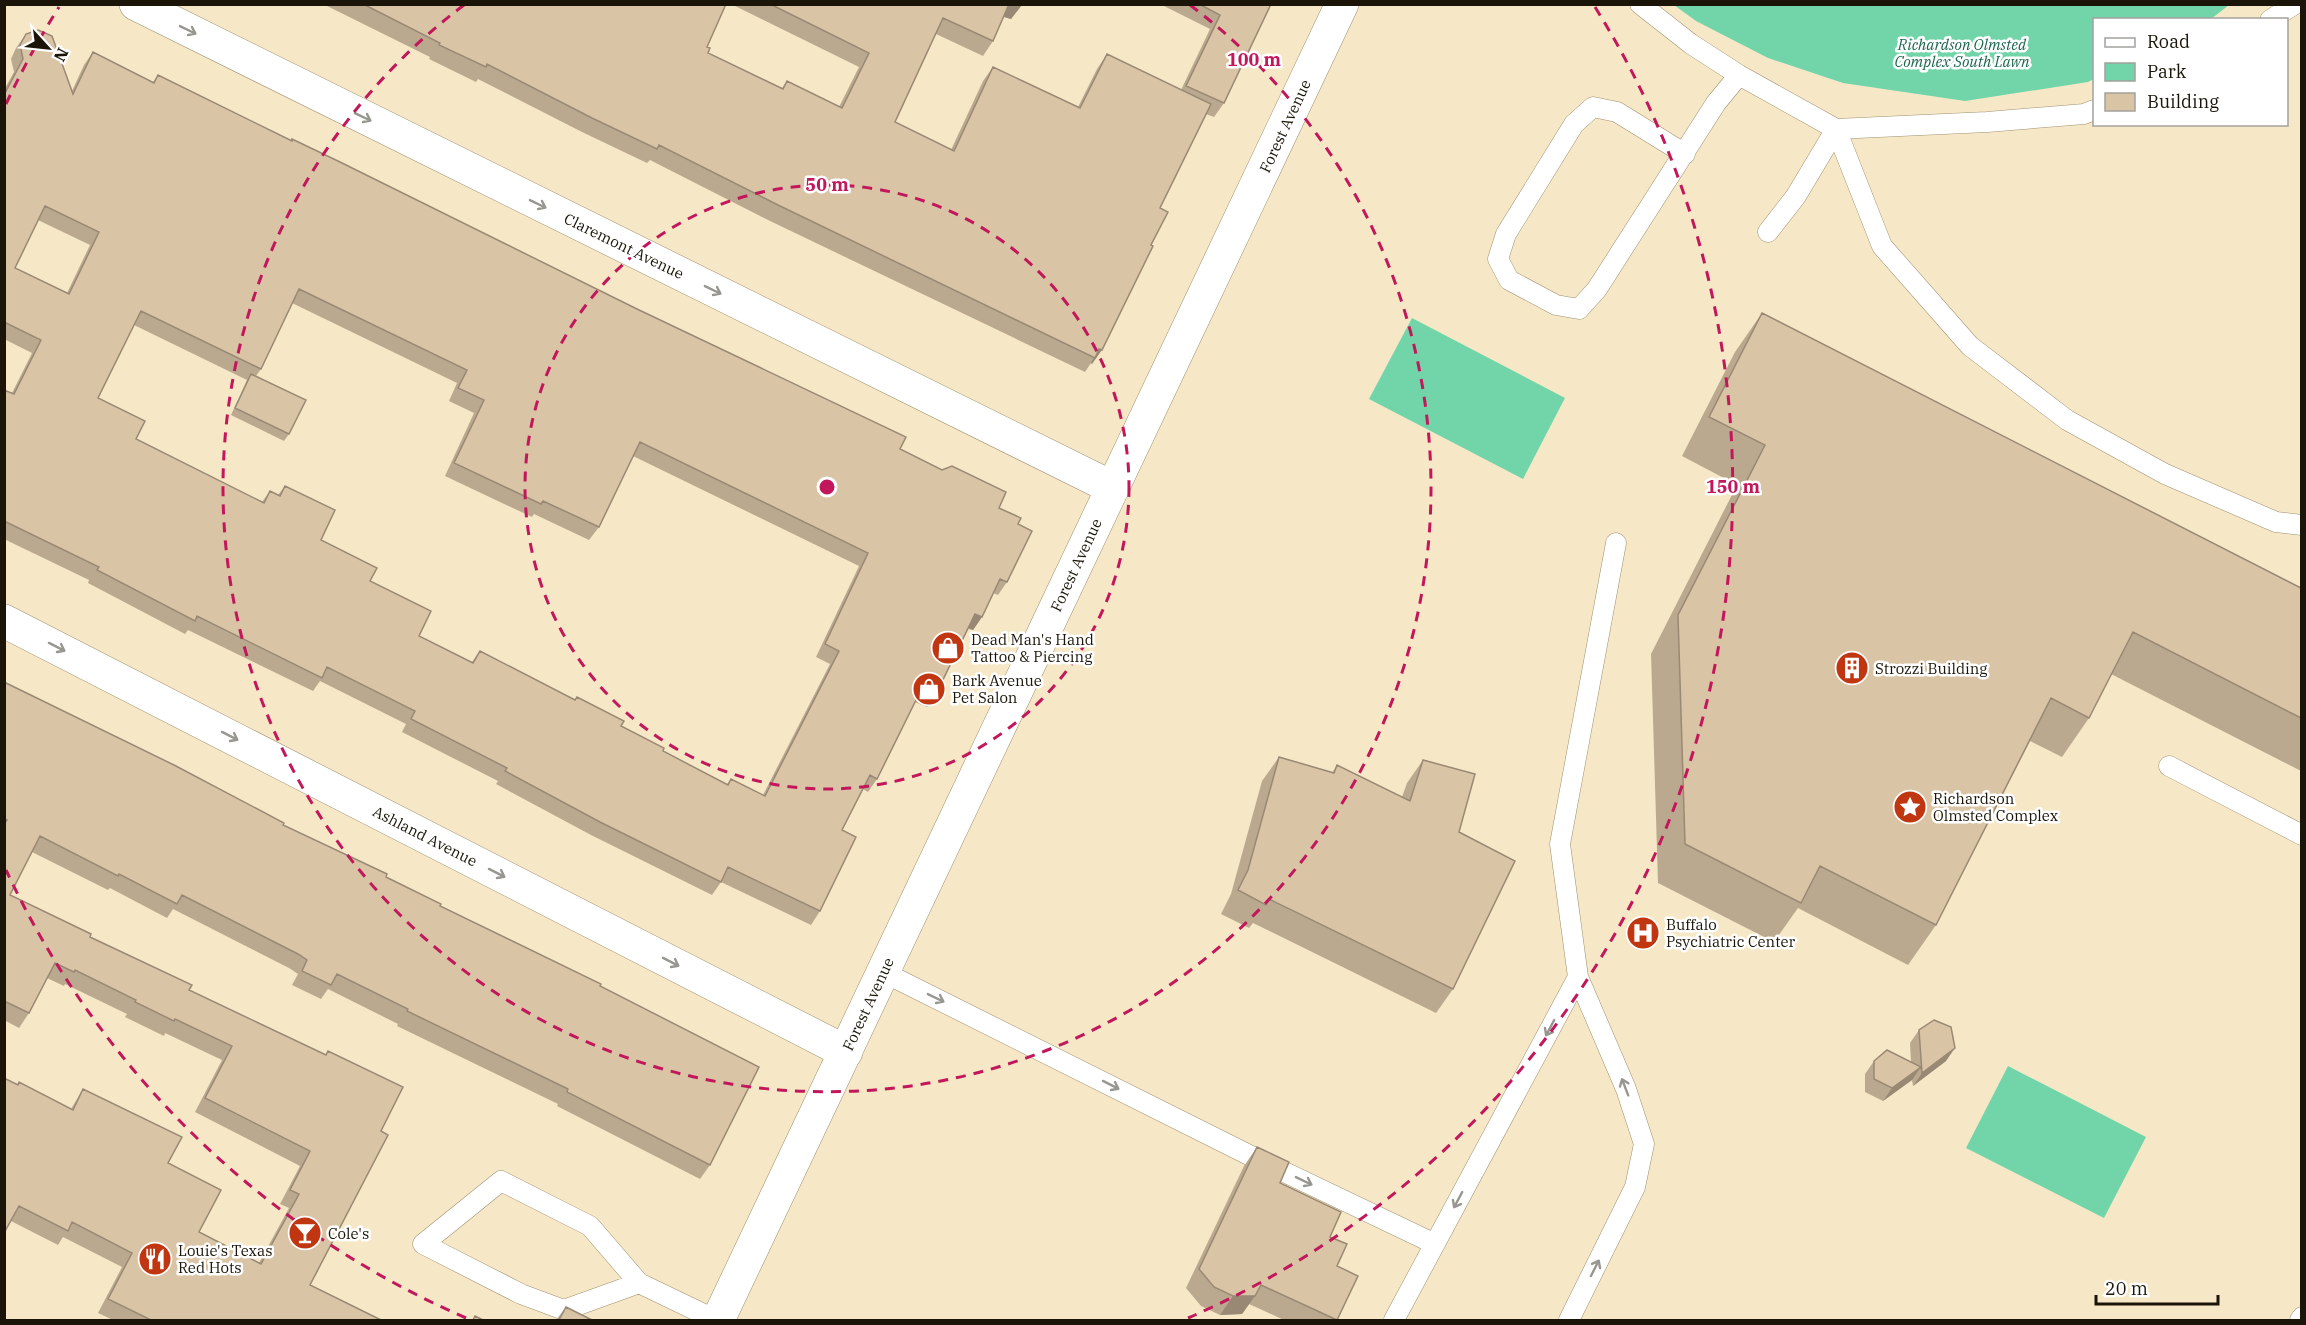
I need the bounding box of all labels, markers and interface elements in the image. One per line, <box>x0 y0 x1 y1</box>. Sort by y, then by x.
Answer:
north arrow <box>18 18 78 78</box>
legend <box>2093 18 2288 126</box>
one-way arrow <box>179 25 197 37</box>
text: Road <box>2147 30 2190 53</box>
park label: Richardson Olmsted Complex South Lawn <box>1894 35 2030 71</box>
text: N <box>50 45 73 65</box>
text: 100 m <box>1227 48 1282 71</box>
text: Park <box>2147 60 2187 83</box>
street label: Forest Avenue <box>1255 76 1315 176</box>
text: Building <box>2147 90 2219 113</box>
one-way arrow <box>354 112 372 123</box>
text: 50 m <box>805 173 849 196</box>
one-way arrow <box>529 198 547 210</box>
street label: Claremont Avenue <box>561 209 687 283</box>
one-way arrow <box>703 285 721 296</box>
text: 150 m <box>1706 475 1761 498</box>
centre of rings <box>817 477 837 497</box>
street label: Forest Avenue <box>1046 515 1106 615</box>
shop icon: Dead Man's Hand Tattoo & Piercing <box>930 630 966 666</box>
place label: Dead Man's Hand Tattoo & Piercing <box>971 630 1094 666</box>
one-way arrow <box>47 642 65 653</box>
building icon: Strozzi Building <box>1834 650 1870 686</box>
place label: Strozzi Building <box>1875 659 1988 678</box>
shop icon: Bark Avenue Pet Salon <box>911 671 947 707</box>
place label: Bark Avenue Pet Salon <box>952 671 1042 707</box>
one-way arrow <box>221 731 239 742</box>
place icon: Richardson Olmsted Complex <box>1892 789 1928 825</box>
place label: Richardson Olmsted Complex <box>1933 789 2058 825</box>
street label: Ashland Avenue <box>370 802 480 870</box>
one-way arrow <box>488 868 506 879</box>
hospital icon: Buffalo Psychiatric Center <box>1625 915 1661 951</box>
place label: Buffalo Psychiatric Center <box>1666 915 1795 951</box>
street label: Forest Avenue <box>838 954 898 1054</box>
one-way arrow <box>661 957 679 968</box>
one-way arrow <box>927 992 945 1004</box>
one-way arrow <box>1544 1019 1555 1037</box>
one-way arrow <box>1618 1078 1629 1097</box>
one-way arrow <box>1101 1080 1119 1091</box>
one-way arrow <box>1294 1176 1312 1188</box>
one-way arrow <box>1452 1191 1463 1209</box>
bar icon: Cole's <box>287 1215 323 1251</box>
place label: Cole's <box>328 1224 369 1243</box>
restaurant icon: Louie's Texas Red Hots <box>137 1241 173 1277</box>
place label: Louie's Texas Red Hots <box>178 1241 272 1277</box>
one-way arrow <box>1589 1260 1601 1278</box>
scale bar <box>2096 1268 2218 1306</box>
text: 20 m <box>2105 1277 2148 1300</box>

